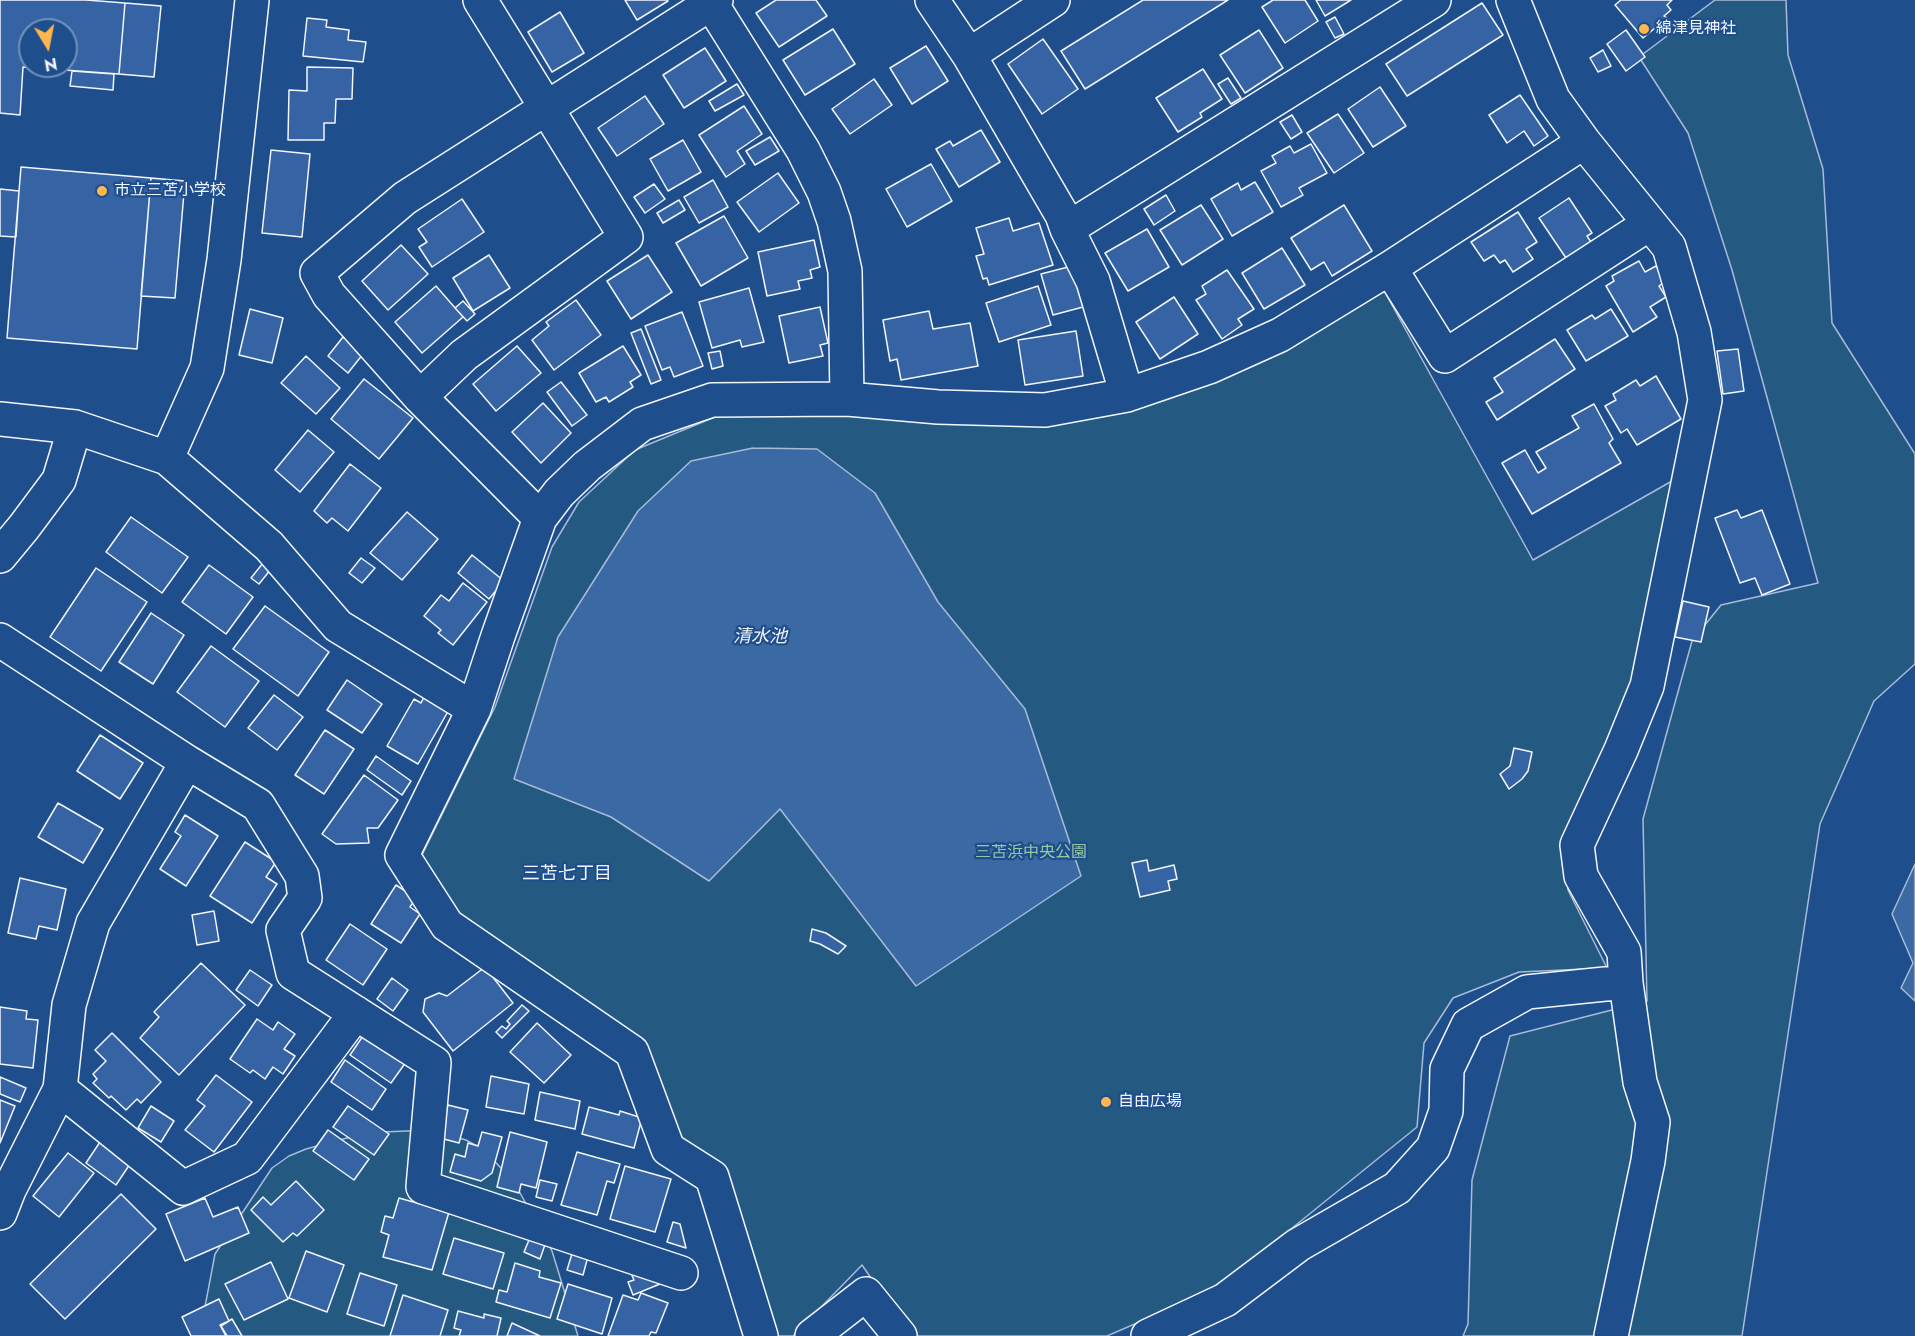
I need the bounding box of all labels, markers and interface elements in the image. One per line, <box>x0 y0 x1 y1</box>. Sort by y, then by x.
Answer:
north arrow <box>18 18 78 78</box>
place label: 綿津見神社 <box>1656 19 1736 39</box>
marker: 綿津見神社 <box>1637 22 1651 36</box>
text: N <box>43 52 59 77</box>
place label: 市立三苫小学校 <box>114 181 226 201</box>
marker: 市立三苫小学校 <box>95 184 109 198</box>
water label: 清水池 <box>733 627 787 649</box>
park label: 三苫浜中央公園 <box>975 843 1087 863</box>
district label: 三苫七丁目 <box>522 864 612 886</box>
place label: 自由広場 <box>1118 1092 1182 1112</box>
marker: 自由広場 <box>1099 1095 1113 1109</box>

